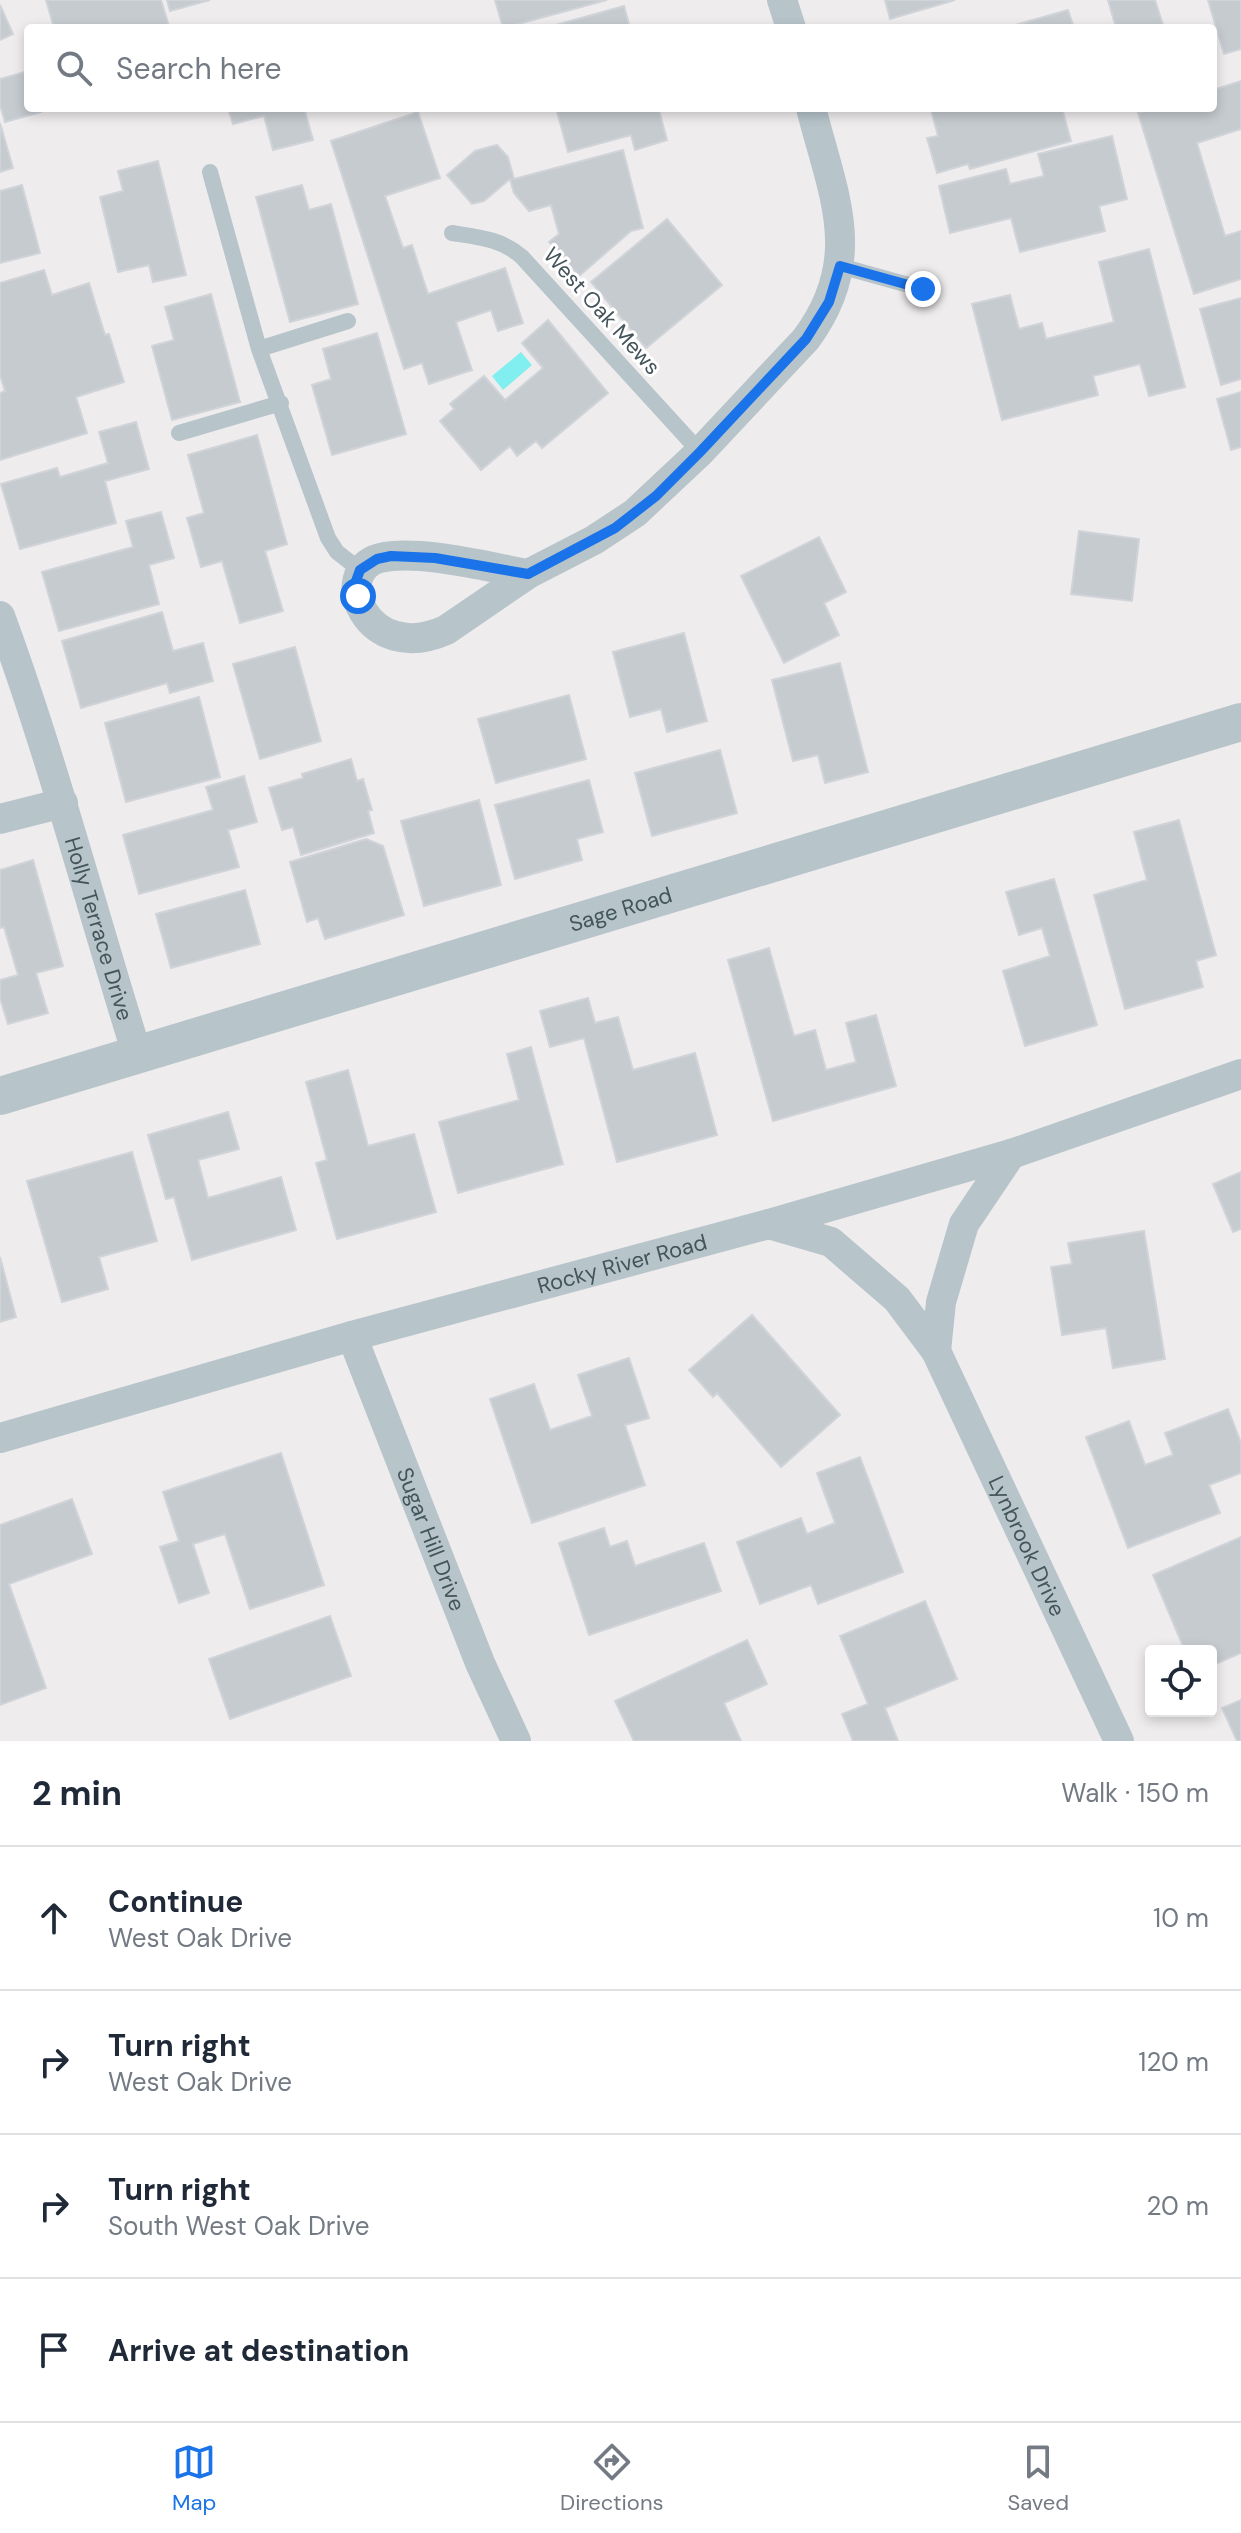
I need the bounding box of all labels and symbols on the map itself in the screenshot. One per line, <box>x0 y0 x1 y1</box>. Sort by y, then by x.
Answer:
street label: West Oak Mews <box>537 241 667 381</box>
route end <box>905 271 941 307</box>
route start <box>340 578 376 614</box>
street label: Holly Terrace Drive <box>58 833 140 1024</box>
street label: Sage Road <box>565 880 675 938</box>
street label: Rocky River Road <box>534 1227 710 1300</box>
street label: Sugar Hill Drive <box>390 1463 473 1615</box>
street label: Lynbrook Drive <box>982 1471 1073 1621</box>

